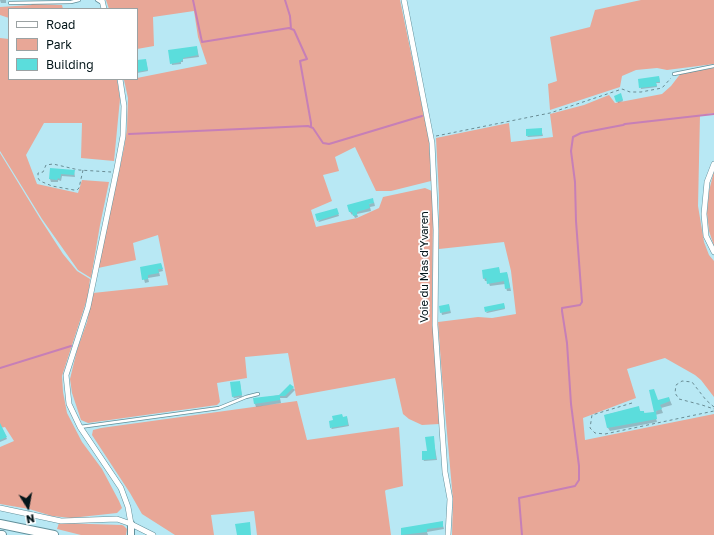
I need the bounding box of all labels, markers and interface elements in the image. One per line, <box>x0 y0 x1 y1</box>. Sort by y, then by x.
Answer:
legend <box>8 8 138 80</box>
text: Road <box>46 17 75 32</box>
text: Park <box>46 37 72 52</box>
text: Building <box>46 57 94 72</box>
street label: Voie du Mas d'Yvaren <box>418 211 432 323</box>
north arrow <box>8 487 48 527</box>
text: N <box>25 512 36 526</box>

